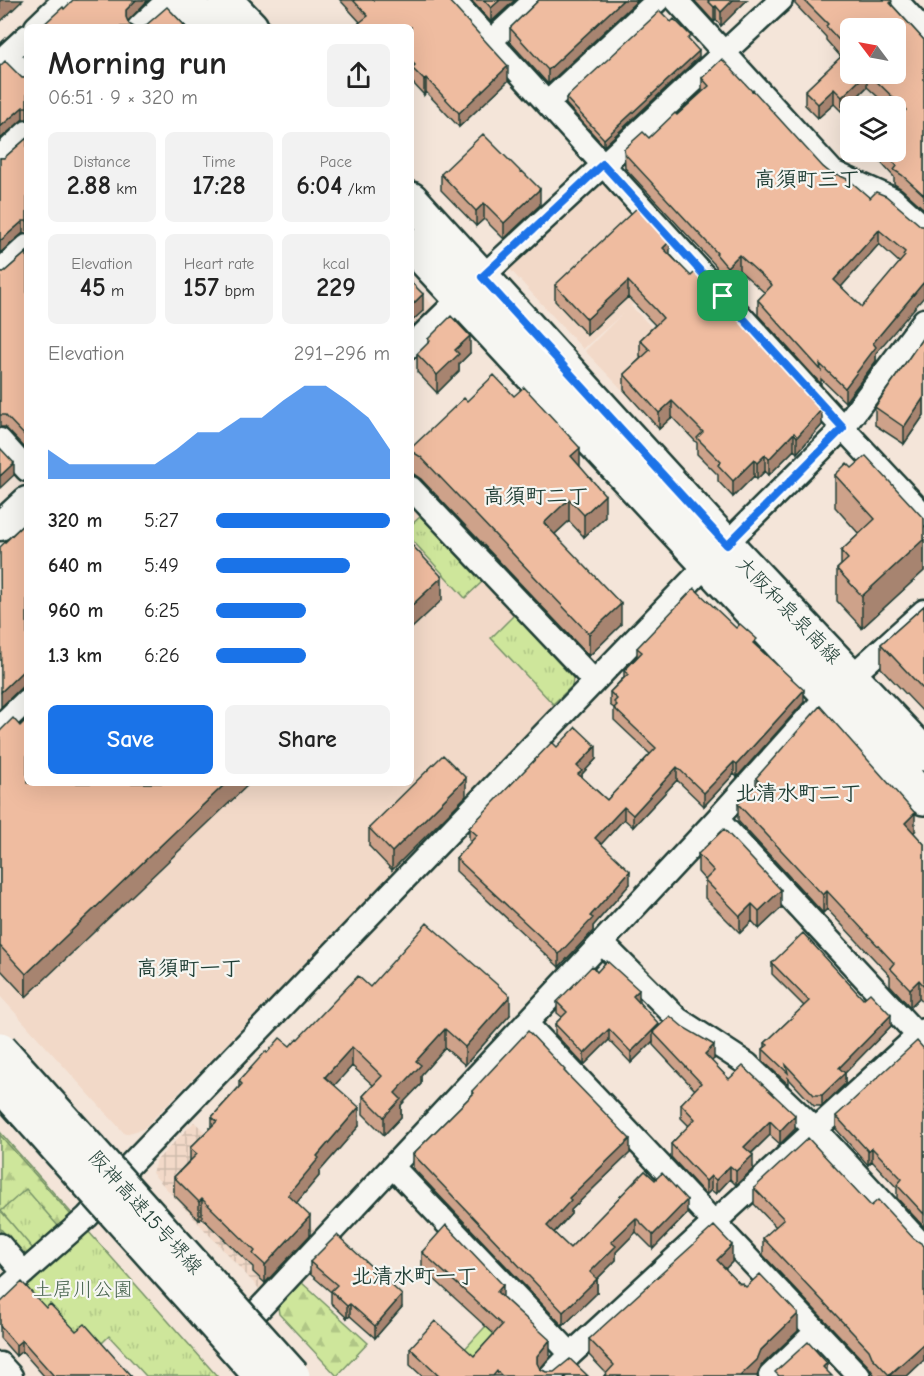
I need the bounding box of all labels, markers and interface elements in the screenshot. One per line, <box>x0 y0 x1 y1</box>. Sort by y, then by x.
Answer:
north arrow <box>840 18 906 84</box>
map controls <box>840 18 906 162</box>
text: Morning run <box>48 44 227 82</box>
button: share <box>327 44 390 107</box>
text: 06:51 · 9 × 320 m <box>48 86 198 109</box>
button: layers <box>840 96 906 162</box>
text: Distance <box>73 153 131 171</box>
text: Time <box>202 153 236 171</box>
text: Pace <box>320 153 352 171</box>
district label: 高須町三丁 <box>755 167 860 191</box>
text: 2.88 <box>67 171 111 201</box>
text: 17:28 <box>192 171 246 201</box>
text: 6:04 <box>296 171 342 201</box>
text: km <box>111 180 137 198</box>
text: /km <box>342 180 376 198</box>
text: Elevation <box>71 255 133 273</box>
text: Heart rate <box>184 255 254 273</box>
text: kcal <box>323 255 349 273</box>
pin <box>697 270 748 321</box>
text: 45 <box>80 273 106 303</box>
text: 157 <box>183 273 219 303</box>
text: 229 <box>316 273 356 303</box>
icon: arrive <box>706 279 739 312</box>
text: m <box>106 282 124 300</box>
text: bpm <box>219 282 255 300</box>
text: Elevation <box>48 342 125 365</box>
text: 291–296 m <box>294 342 390 365</box>
district label: 高須町二丁 <box>484 484 589 508</box>
text: 320 m <box>48 509 102 532</box>
text: 5:27 <box>144 509 178 532</box>
street label: 大阪和泉泉南線 <box>732 552 846 669</box>
text: 640 m <box>48 554 102 577</box>
text: 5:49 <box>144 554 179 577</box>
text: 960 m <box>48 599 103 622</box>
text: 6:25 <box>144 599 180 622</box>
text: 1.3 km <box>48 644 102 667</box>
text: 6:26 <box>144 644 180 667</box>
button: Save <box>48 705 213 774</box>
button: Share <box>225 705 390 774</box>
district label: 北清水町二丁 <box>735 781 861 805</box>
district label: 高須町一丁 <box>137 956 242 980</box>
street label: 阪神高速15号堺線 <box>84 1146 207 1279</box>
district label: 北清水町一丁 <box>351 1264 477 1288</box>
park label: 土居川公園 <box>33 1278 133 1301</box>

